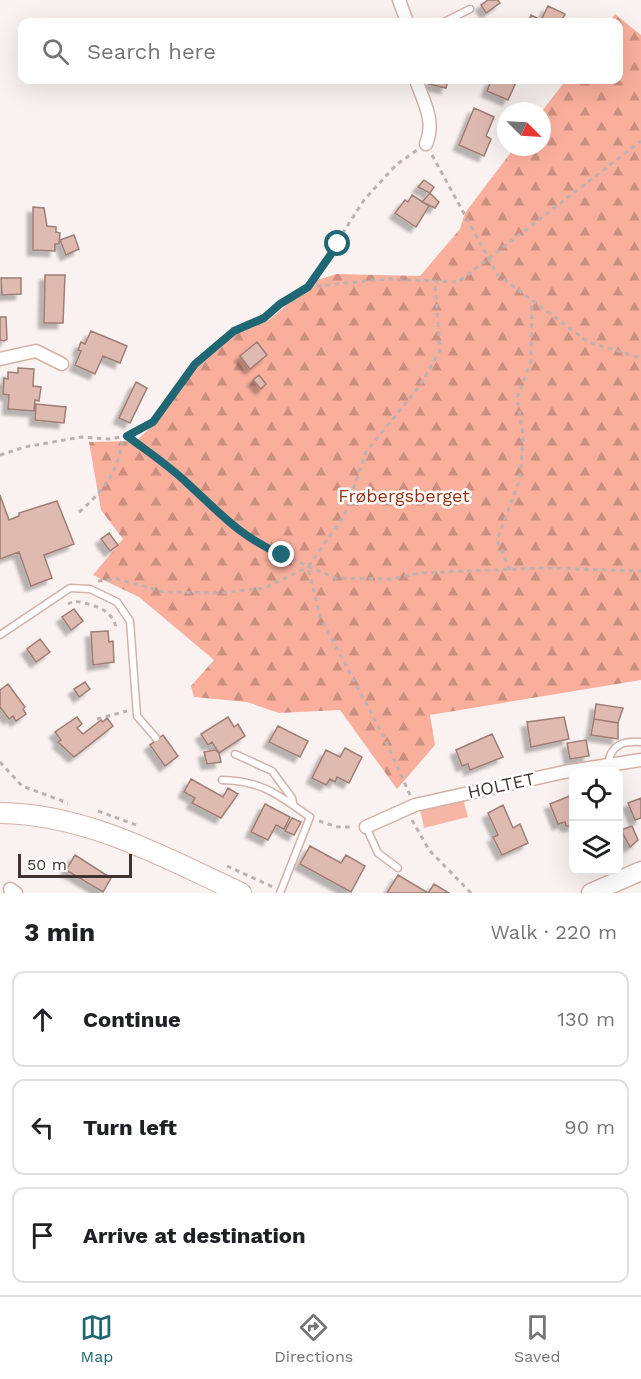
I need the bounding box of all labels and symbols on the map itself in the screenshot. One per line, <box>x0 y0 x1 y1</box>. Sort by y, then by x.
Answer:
north arrow <box>497 102 551 156</box>
route start <box>324 230 350 256</box>
park label: Frøbergsberget <box>338 485 470 506</box>
route end <box>268 541 294 567</box>
street label: HOLTET <box>465 768 537 802</box>
scale bar <box>18 851 132 878</box>

